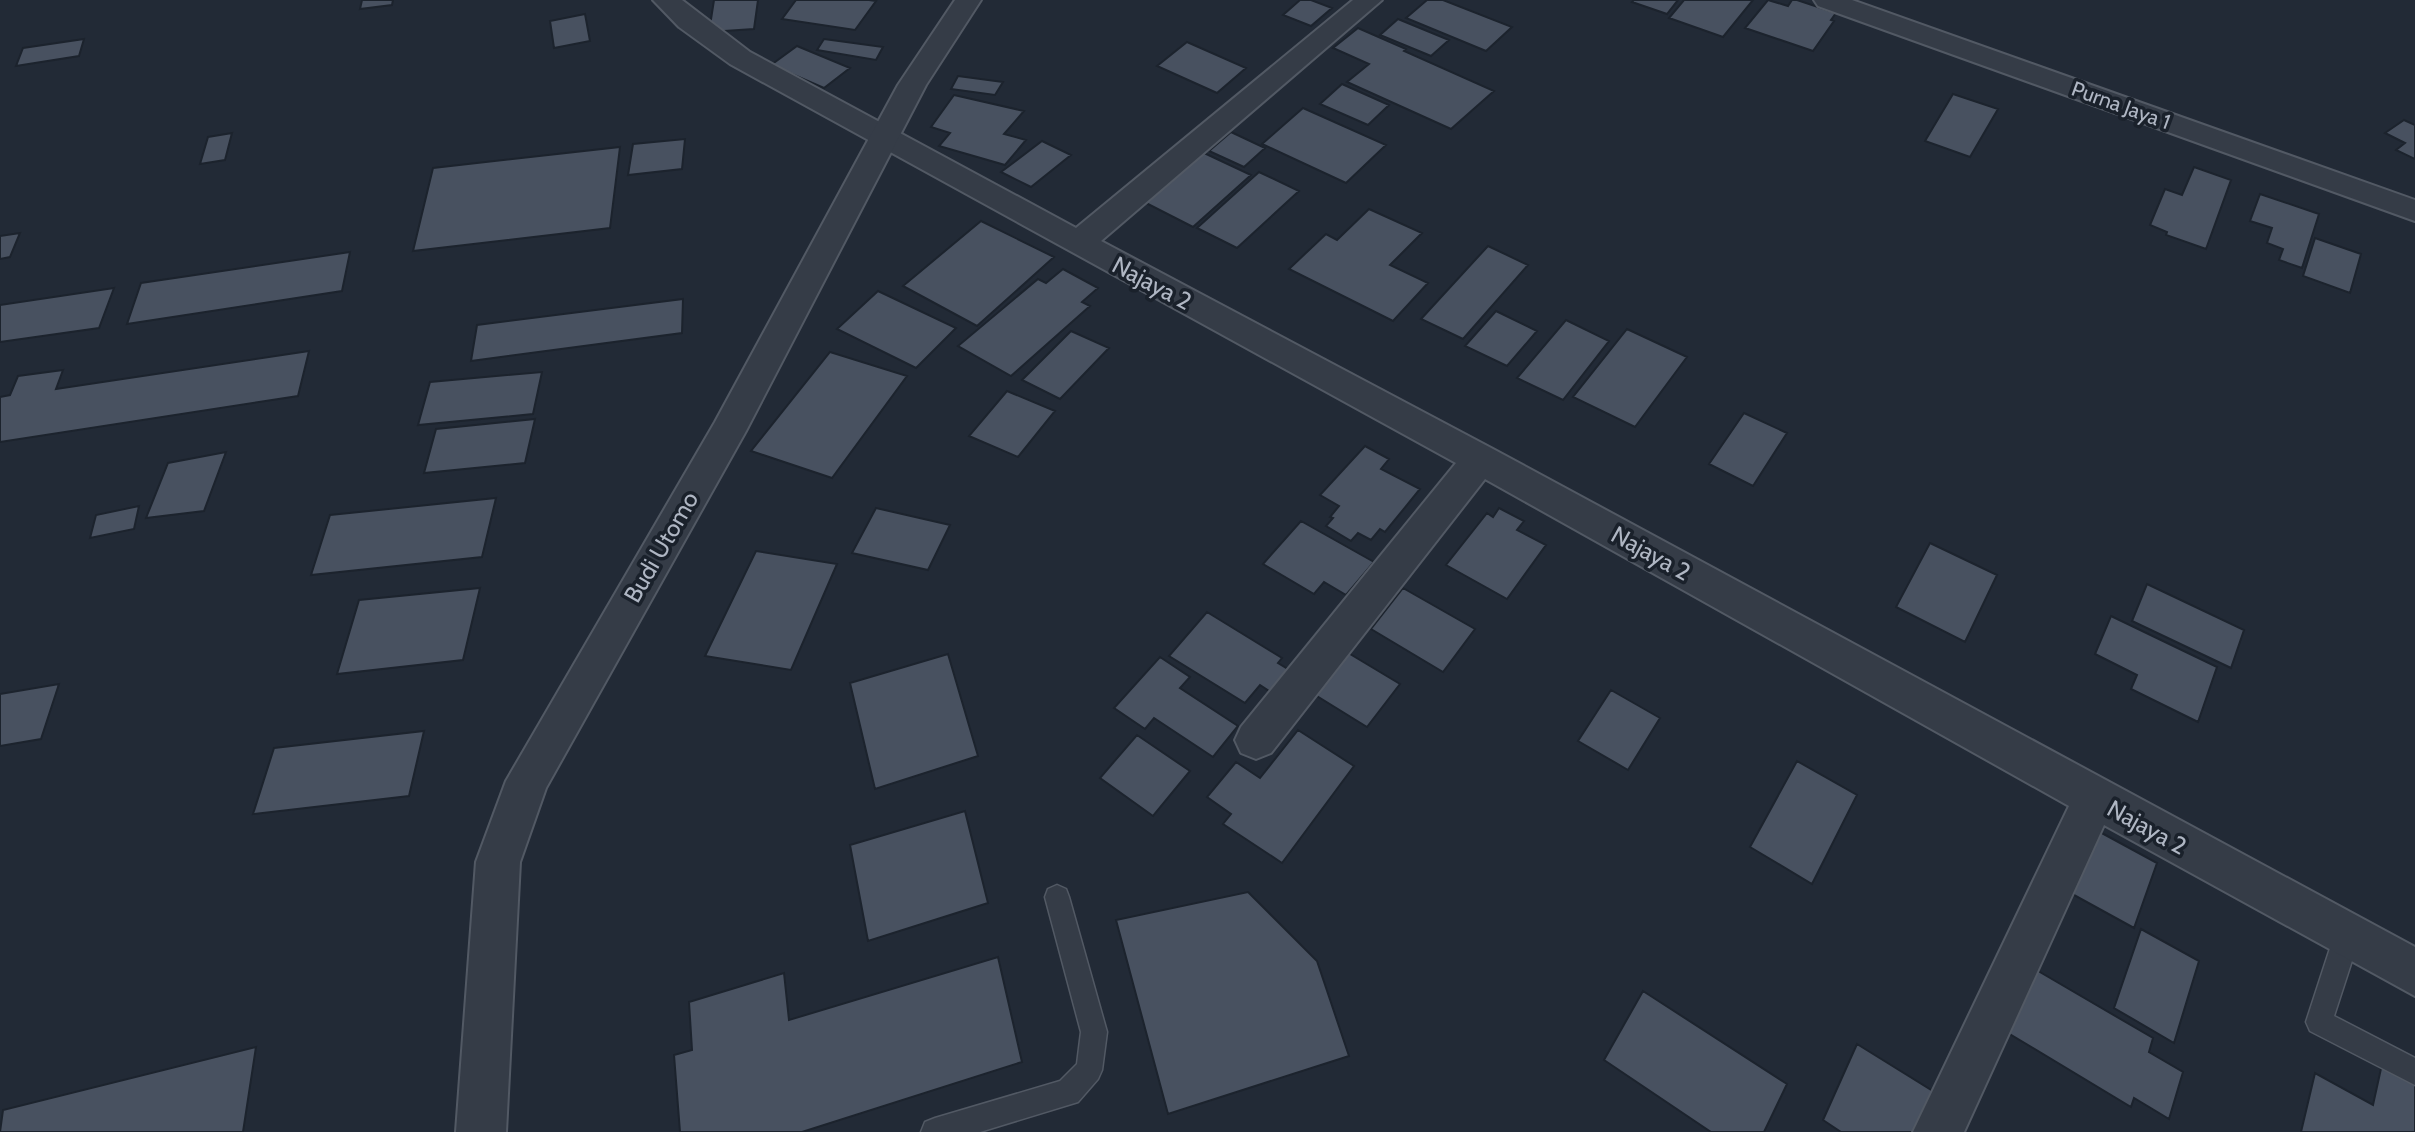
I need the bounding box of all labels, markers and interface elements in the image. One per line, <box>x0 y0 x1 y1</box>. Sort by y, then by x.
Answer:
street label: Purna Jaya 1 <box>2068 76 2174 134</box>
street label: Najaya 2 <box>1107 250 1197 316</box>
street label: Budi Utomo <box>618 486 704 608</box>
street label: Najaya 2 <box>1606 520 1696 586</box>
street label: Najaya 2 <box>2102 794 2192 860</box>

